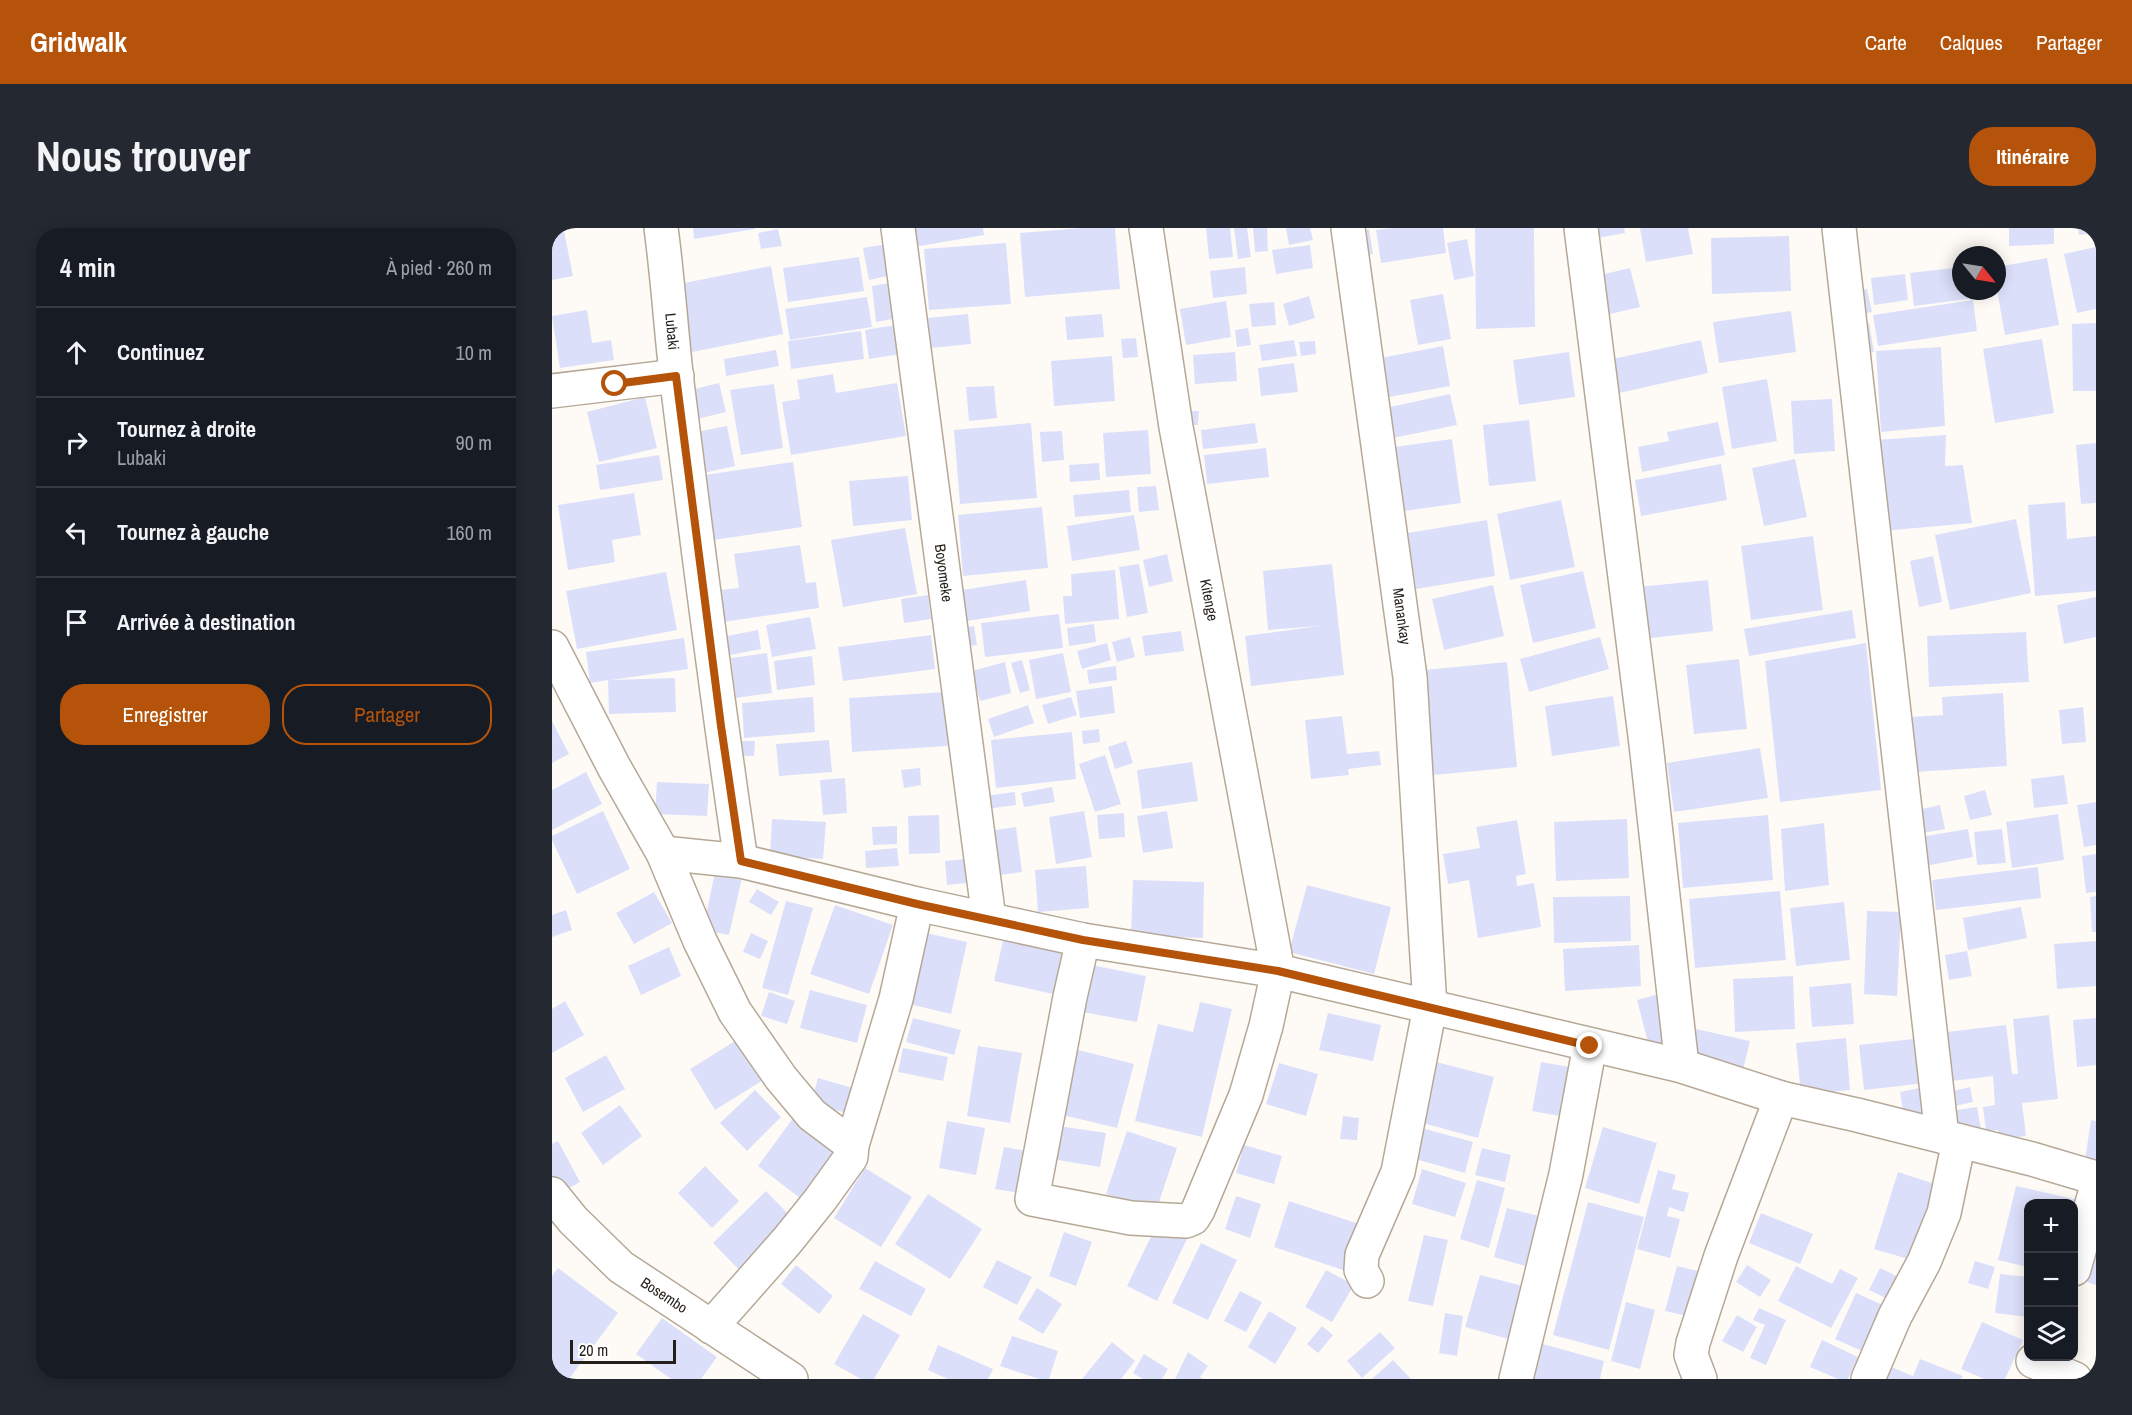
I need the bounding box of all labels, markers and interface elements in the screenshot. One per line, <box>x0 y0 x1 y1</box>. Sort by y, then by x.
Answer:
text: Gridwalk <box>30 23 127 61</box>
text: Carte <box>1865 28 1907 57</box>
text: Calques <box>1940 28 2003 57</box>
text: Partager <box>2036 28 2102 57</box>
button: Itinéraire <box>1969 127 2096 186</box>
text: Nous trouver <box>36 128 250 184</box>
north arrow <box>1952 246 2006 300</box>
text: 4 min <box>60 250 116 285</box>
text: À pied · 260 m <box>386 254 492 281</box>
street label: Lubaki <box>660 312 685 351</box>
icon: ahead <box>60 336 93 369</box>
text: Continuez <box>117 337 204 367</box>
text: 10 m <box>456 339 492 366</box>
route start <box>601 370 627 396</box>
text: Tournez à droite <box>117 414 256 444</box>
icon: right <box>60 426 93 459</box>
text: 90 m <box>456 429 492 456</box>
text: Lubaki <box>117 444 166 471</box>
icon: left <box>60 516 93 549</box>
text: Tournez à gauche <box>117 517 269 547</box>
text: 160 m <box>446 519 492 546</box>
street label: Boyomeke <box>930 543 958 603</box>
street label: Kitenge <box>1195 577 1224 623</box>
street label: Manankay <box>1388 587 1417 647</box>
icon: arrive <box>60 606 93 639</box>
text: Arrivée à destination <box>117 607 295 637</box>
button: Enregistrer <box>60 684 270 745</box>
button: Partager <box>282 684 492 745</box>
route end <box>1576 1032 1602 1058</box>
map controls <box>2024 1199 2078 1361</box>
button: + <box>2024 1199 2078 1253</box>
button: − <box>2024 1253 2078 1307</box>
street label: Bosembo <box>637 1272 692 1318</box>
button: layers <box>2024 1307 2078 1361</box>
scale bar <box>570 1337 676 1364</box>
text: 20 m <box>579 1339 608 1361</box>

